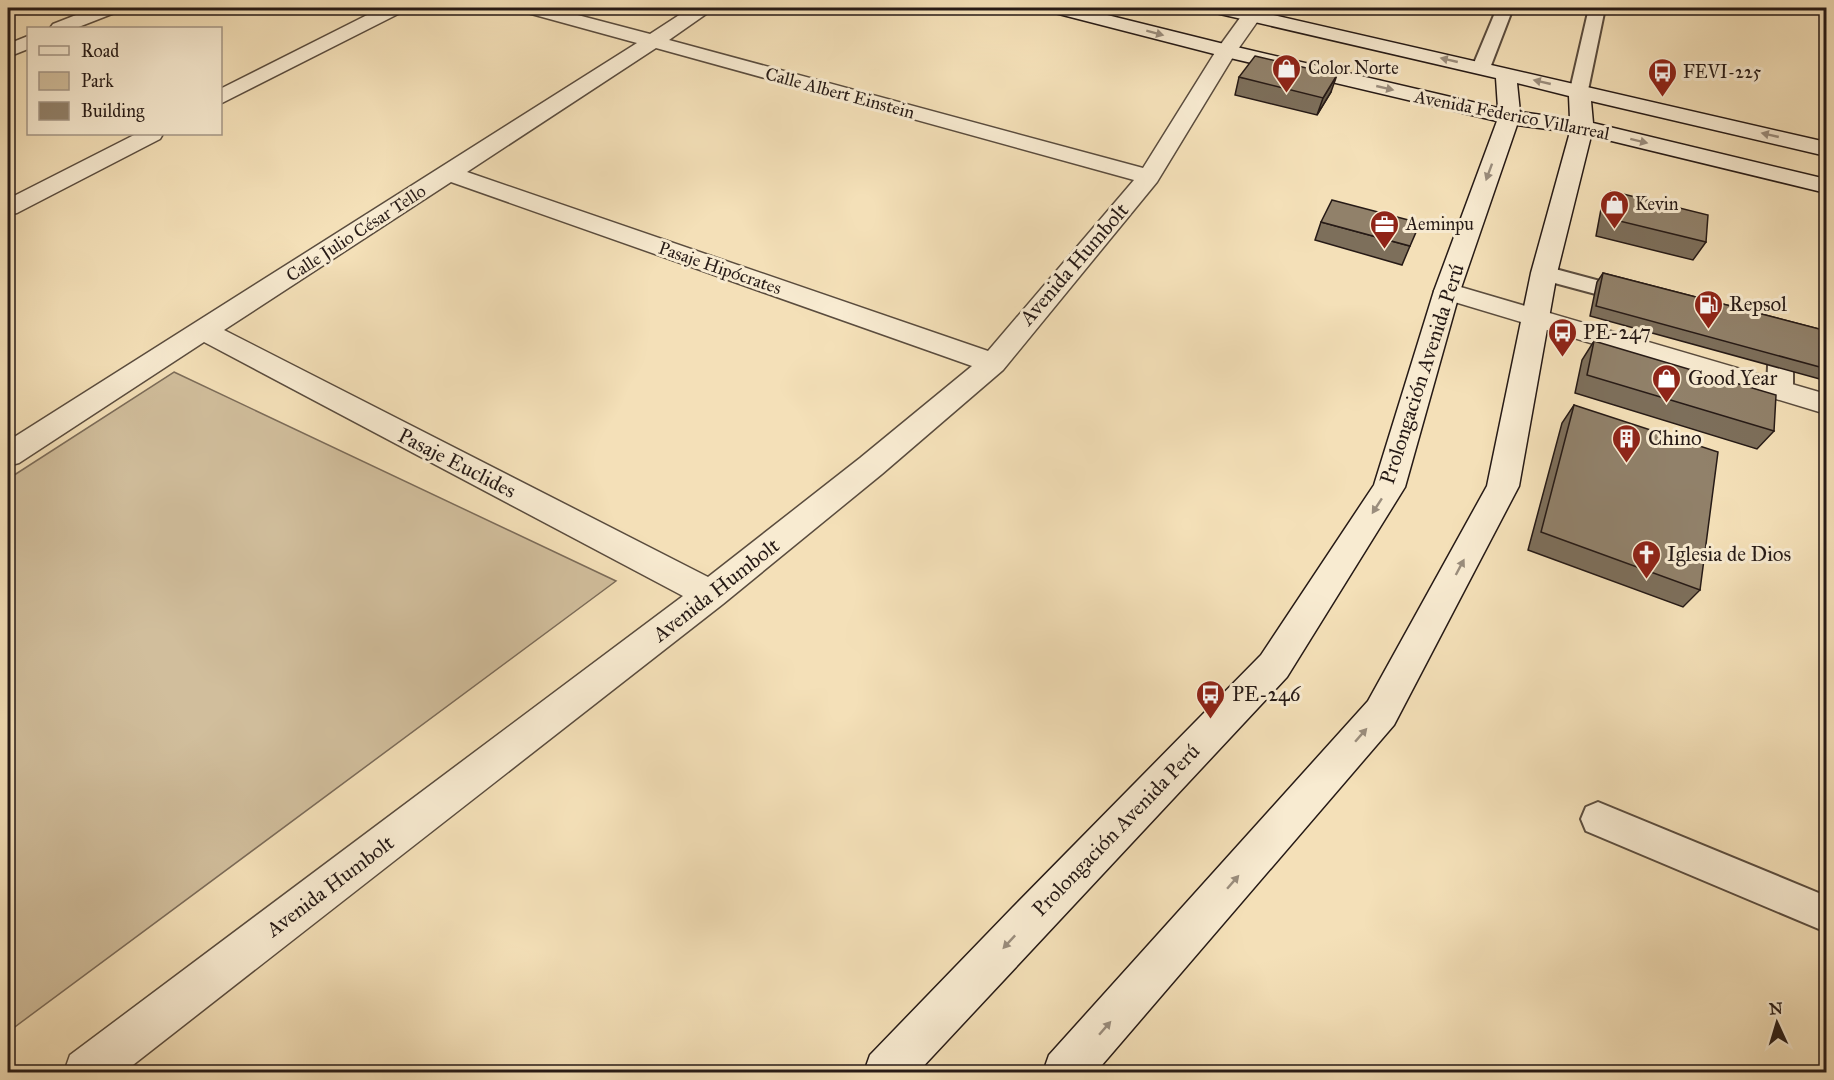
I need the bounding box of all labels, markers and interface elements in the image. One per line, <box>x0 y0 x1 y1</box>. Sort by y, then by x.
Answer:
legend <box>27 27 222 135</box>
one-way arrow <box>1146 28 1164 38</box>
text: Road <box>81 40 119 62</box>
shop icon: Color Norte <box>1271 52 1303 94</box>
one-way arrow <box>1440 55 1459 65</box>
bus stop icon: FEVI-225 <box>1646 56 1678 98</box>
place label: Color Norte <box>1308 57 1399 79</box>
place label: FEVI-225 <box>1683 61 1762 83</box>
street label: Calle Albert Einstein <box>763 62 917 124</box>
text: Park <box>81 70 114 92</box>
one-way arrow <box>1533 77 1552 86</box>
one-way arrow <box>1376 84 1394 94</box>
street label: Avenida Federico Villarreal <box>1412 85 1612 145</box>
text: Building <box>81 100 145 123</box>
one-way arrow <box>1760 130 1779 140</box>
one-way arrow <box>1630 137 1648 147</box>
one-way arrow <box>1484 164 1494 182</box>
street label: Calle Julio César Tello <box>282 180 430 287</box>
shop icon: Kevin <box>1598 188 1630 230</box>
place label: Kevin <box>1635 193 1679 215</box>
street label: Avenida Humbolt <box>1013 197 1135 331</box>
office icon: Aeminpu <box>1369 208 1401 250</box>
place label: Aeminpu <box>1405 213 1474 235</box>
street label: Pasaje Hipócrates <box>656 237 784 299</box>
street label: Prolongación Avenida Perú <box>1374 261 1470 487</box>
fuel station icon: Repsol <box>1692 288 1724 330</box>
place label: Repsol <box>1729 291 1787 317</box>
bus stop icon: PE-247 <box>1546 316 1578 358</box>
place label: PE-247 <box>1583 319 1651 345</box>
shop icon: Good Year <box>1651 362 1683 404</box>
place label: Good Year <box>1688 365 1777 391</box>
street label: Pasaje Euclides <box>394 422 520 504</box>
building icon: Chino <box>1611 422 1643 464</box>
place label: Chino <box>1648 425 1702 451</box>
one-way arrow <box>1371 498 1382 514</box>
street label: Avenida Humbolt <box>647 532 785 648</box>
church icon: Iglesia de Dios <box>1630 538 1662 580</box>
place label: Iglesia de Dios <box>1667 541 1791 567</box>
one-way arrow <box>1455 558 1465 575</box>
bus stop icon: PE-246 <box>1195 678 1227 720</box>
place label: PE-246 <box>1232 681 1302 707</box>
one-way arrow <box>1355 727 1368 743</box>
street label: Prolongación Avenida Perú <box>1027 738 1205 922</box>
street label: Avenida Humbolt <box>260 829 400 943</box>
one-way arrow <box>1226 875 1239 890</box>
one-way arrow <box>1003 934 1016 949</box>
north arrow <box>1747 993 1807 1053</box>
text: N <box>1769 999 1784 1018</box>
one-way arrow <box>1098 1021 1112 1036</box>

